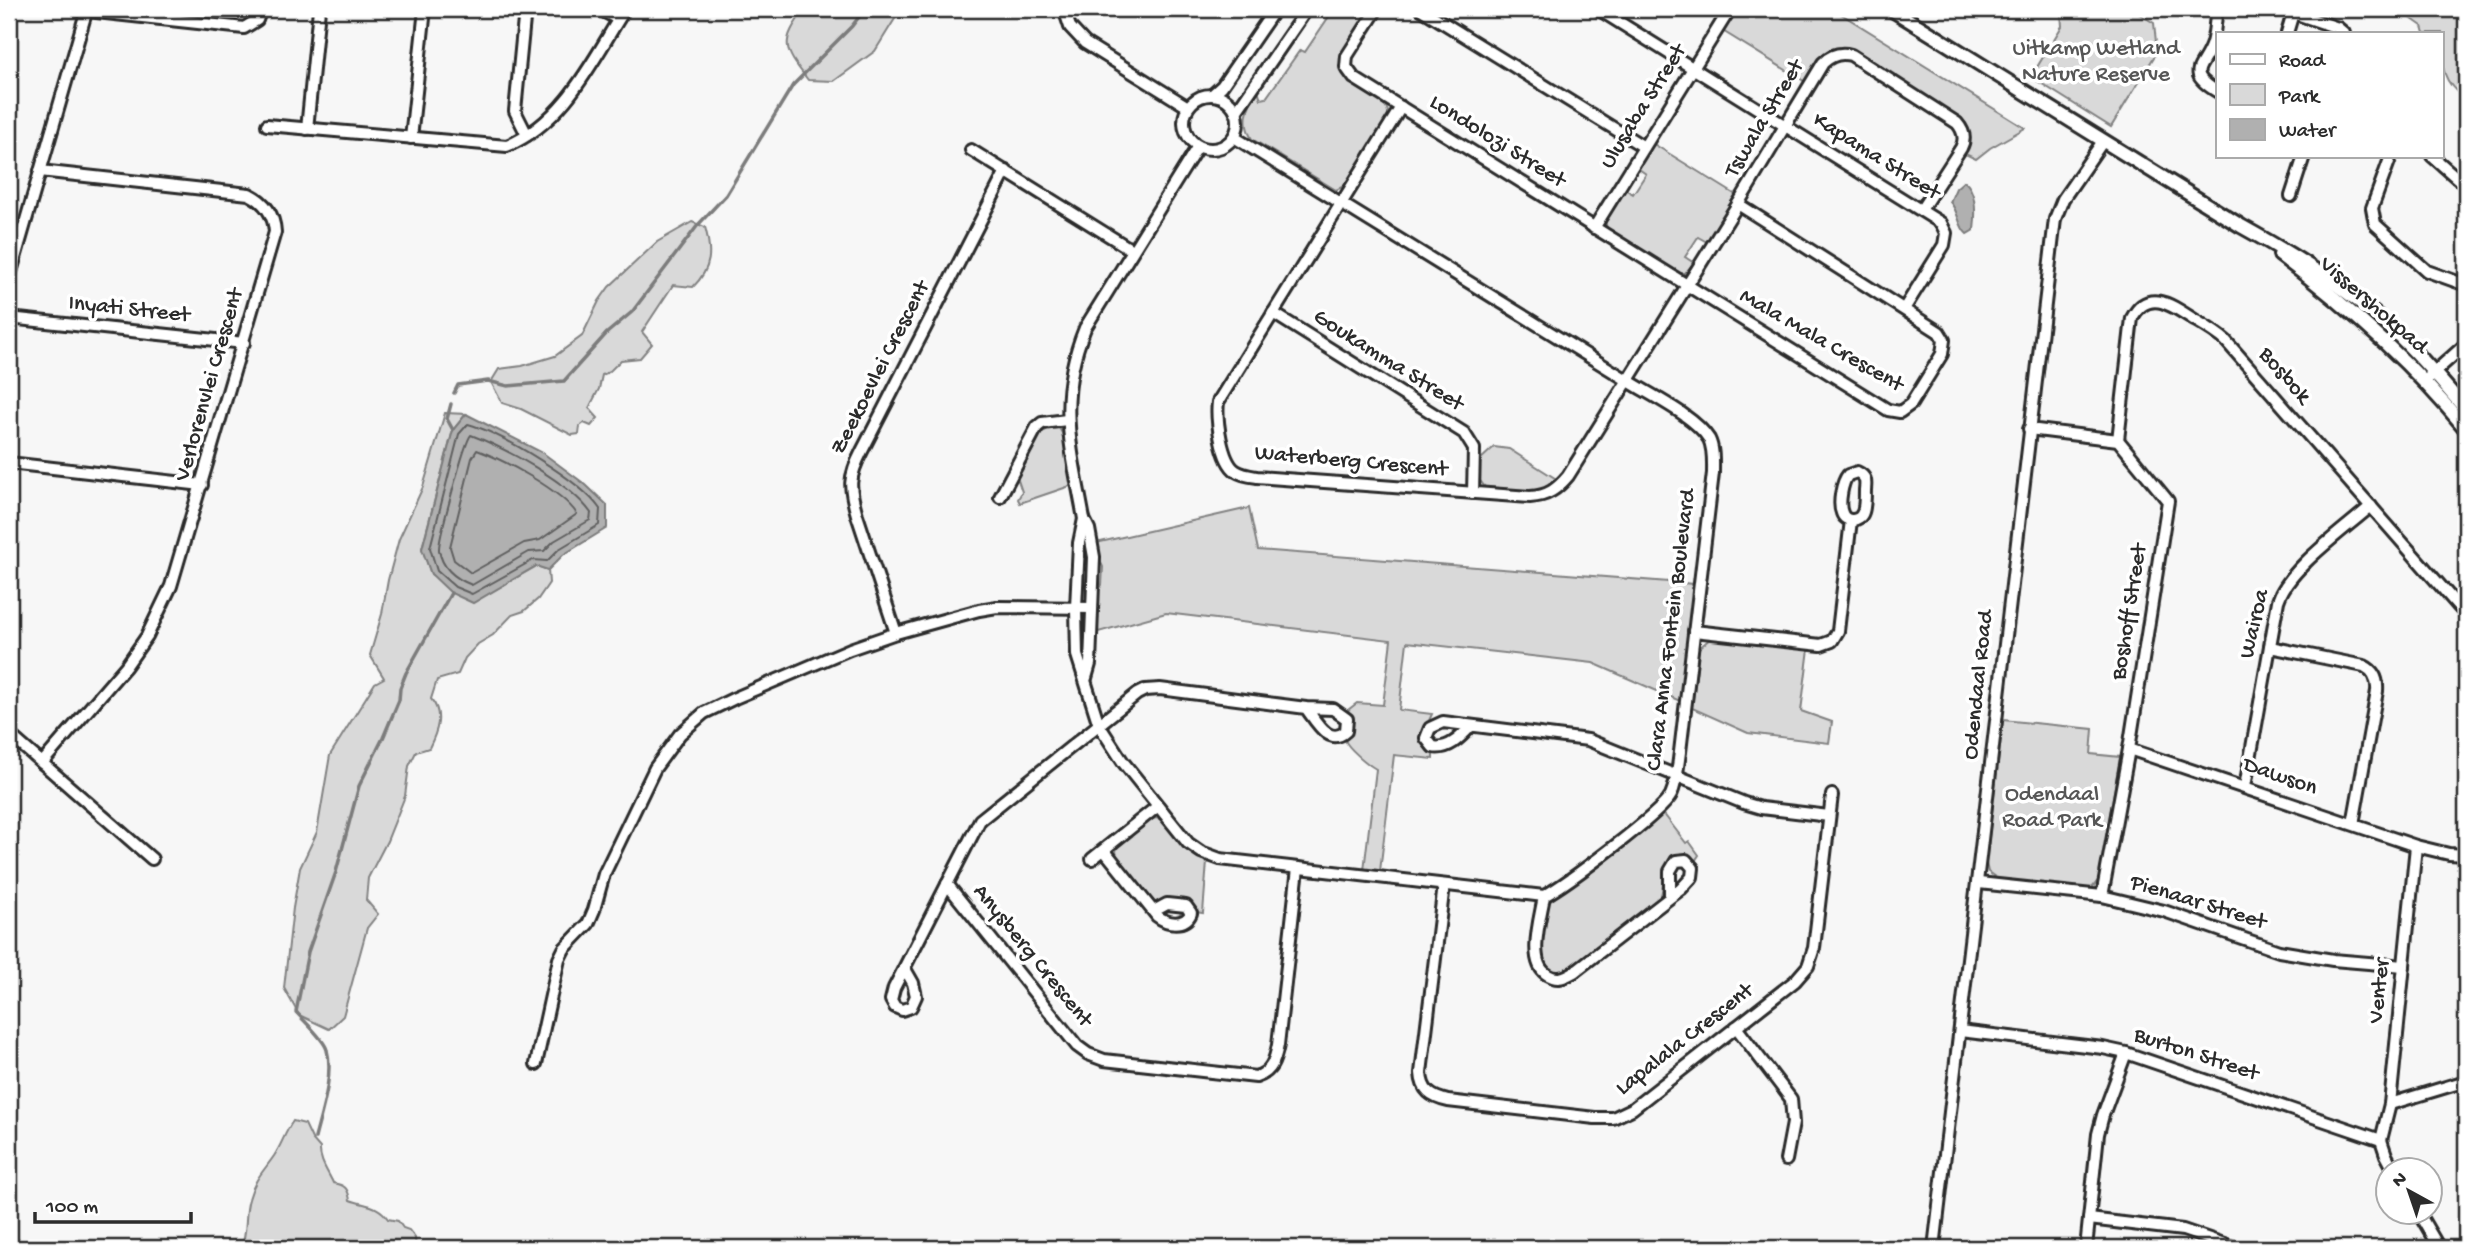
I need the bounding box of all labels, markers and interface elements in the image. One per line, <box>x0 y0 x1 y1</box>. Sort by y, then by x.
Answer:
legend <box>2216 32 2444 158</box>
park label: Uitkamp Wetland Nature Reserve <box>2013 36 2181 89</box>
street label: Ulusaba Street <box>1595 38 1694 174</box>
text: Road <box>2279 50 2327 75</box>
street label: Tswala Street <box>1718 54 1812 184</box>
text: Park <box>2278 86 2322 111</box>
street label: Londolozi Street <box>1424 89 1572 196</box>
street label: Kapama Street <box>1807 107 1946 208</box>
text: Water <box>2279 120 2337 145</box>
street label: Vissershokpad <box>2312 251 2434 362</box>
street label: Zeekoevlei Crescent <box>826 275 937 459</box>
street label: Mala Mala Crescent <box>1734 283 1909 400</box>
street label: Verlorenvlei Crescent <box>169 284 251 485</box>
street label: Inyati Street <box>67 290 193 330</box>
street label: Goukamma Street <box>1308 304 1470 419</box>
street label: Bosbok <box>2251 341 2318 412</box>
street label: Waterberg Crescent <box>1254 440 1450 484</box>
street label: Clara Anna Fontein Boulevard <box>1641 486 1703 772</box>
street label: Boshoff Street <box>2106 540 2154 683</box>
street label: Wairoa <box>2234 586 2276 661</box>
street label: Odendaal Road <box>1958 608 2000 761</box>
street label: Dawson <box>2237 751 2321 802</box>
park label: Odendaal Road Park <box>2002 782 2105 835</box>
street label: Pienaar Street <box>2126 869 2271 937</box>
street label: Anysberg Crescent <box>966 879 1099 1034</box>
street label: Venter <box>2363 955 2397 1026</box>
street label: Lapalala Crescent <box>1611 977 1761 1102</box>
street label: Burton Street <box>2129 1022 2263 1088</box>
north arrow <box>2374 1156 2444 1226</box>
text: N <box>2388 1168 2412 1193</box>
scale bar <box>35 1180 191 1224</box>
text: 100 m <box>45 1196 98 1221</box>

